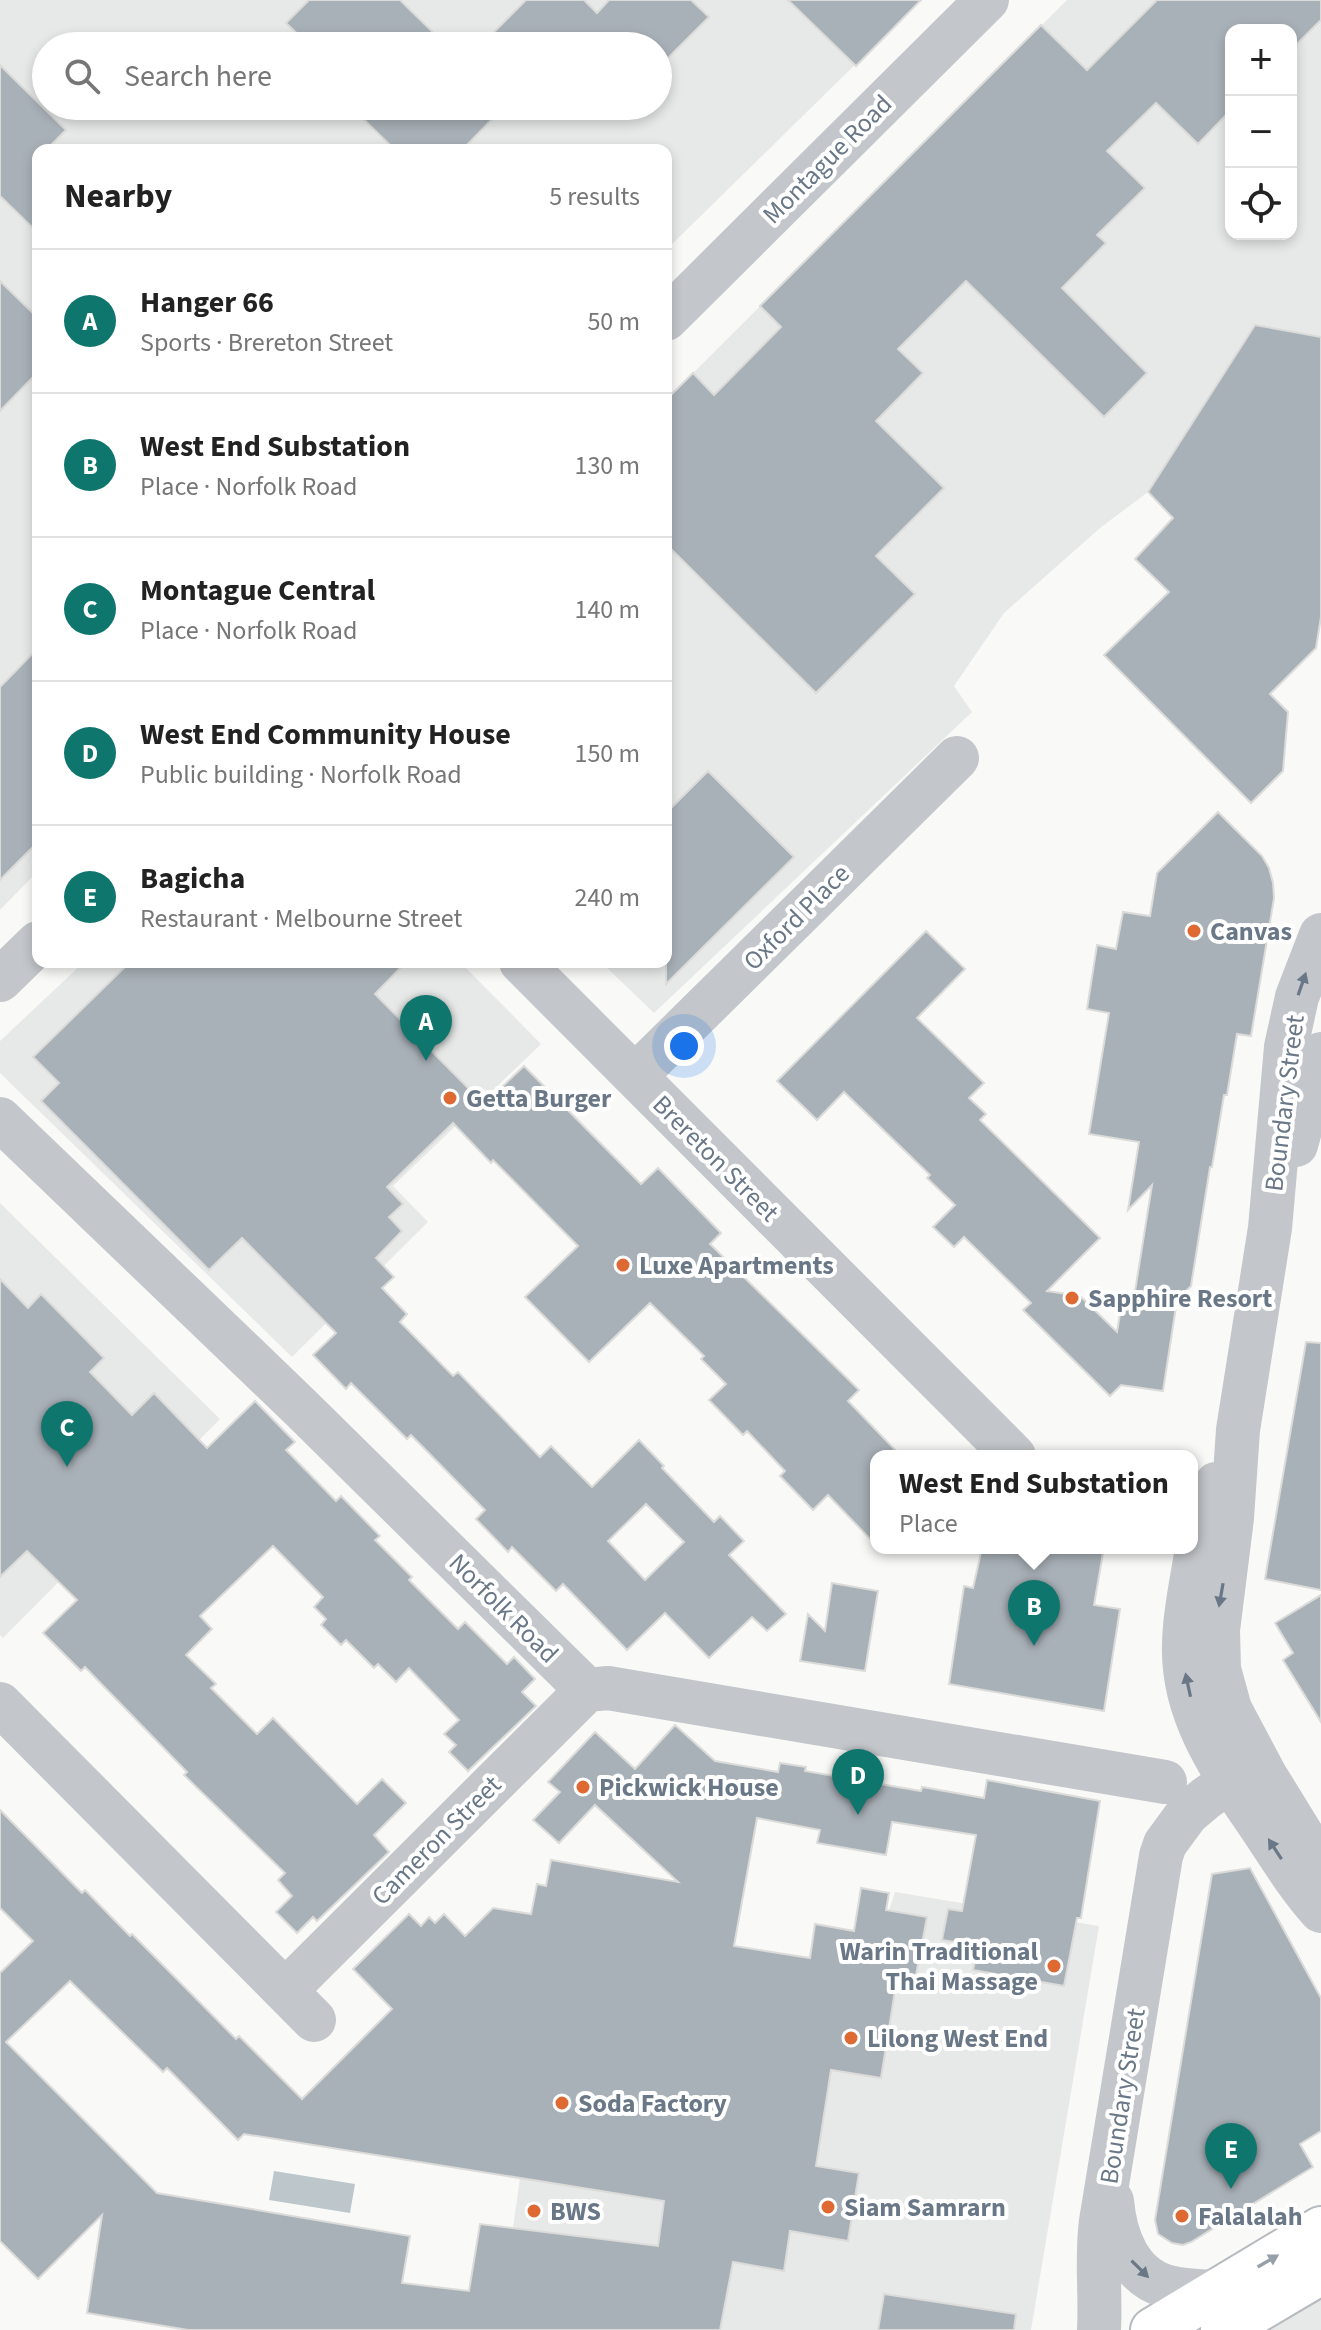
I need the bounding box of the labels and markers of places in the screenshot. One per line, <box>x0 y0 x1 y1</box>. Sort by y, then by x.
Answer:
place label: Canvas <box>1210 913 1292 950</box>
marker: Canvas <box>1185 922 1203 940</box>
pin: A <box>400 995 452 1061</box>
place label: Getta Burger <box>466 1080 612 1117</box>
marker: Getta Burger <box>441 1089 459 1107</box>
place label: Luxe Apartments <box>639 1247 834 1284</box>
marker: Luxe Apartments <box>614 1256 632 1274</box>
place label: Sapphire Resort <box>1088 1280 1272 1317</box>
marker: Sapphire Resort <box>1063 1289 1081 1307</box>
pin: C <box>41 1401 93 1467</box>
pin: B <box>1008 1580 1060 1646</box>
pin: D <box>832 1749 884 1815</box>
place label: Pickwick House <box>599 1769 779 1806</box>
marker: Pickwick House <box>574 1778 592 1796</box>
place label: Warin Traditional Thai Massage <box>840 1933 1039 2000</box>
marker: Warin Traditional Thai Massage <box>1045 1957 1063 1975</box>
place label: Lilong West End <box>867 2020 1048 2057</box>
marker: Lilong West End <box>842 2029 860 2047</box>
place label: Soda Factory <box>578 2085 727 2122</box>
marker: Soda Factory <box>553 2094 571 2112</box>
pin: E <box>1205 2123 1257 2189</box>
place label: Siam Samrarn <box>844 2189 1006 2226</box>
place label: BWS <box>550 2193 601 2230</box>
marker: Siam Samrarn <box>819 2198 837 2216</box>
place label: Falalalah <box>1198 2198 1303 2235</box>
marker: BWS <box>525 2202 543 2220</box>
marker: Falalalah <box>1173 2207 1191 2225</box>

